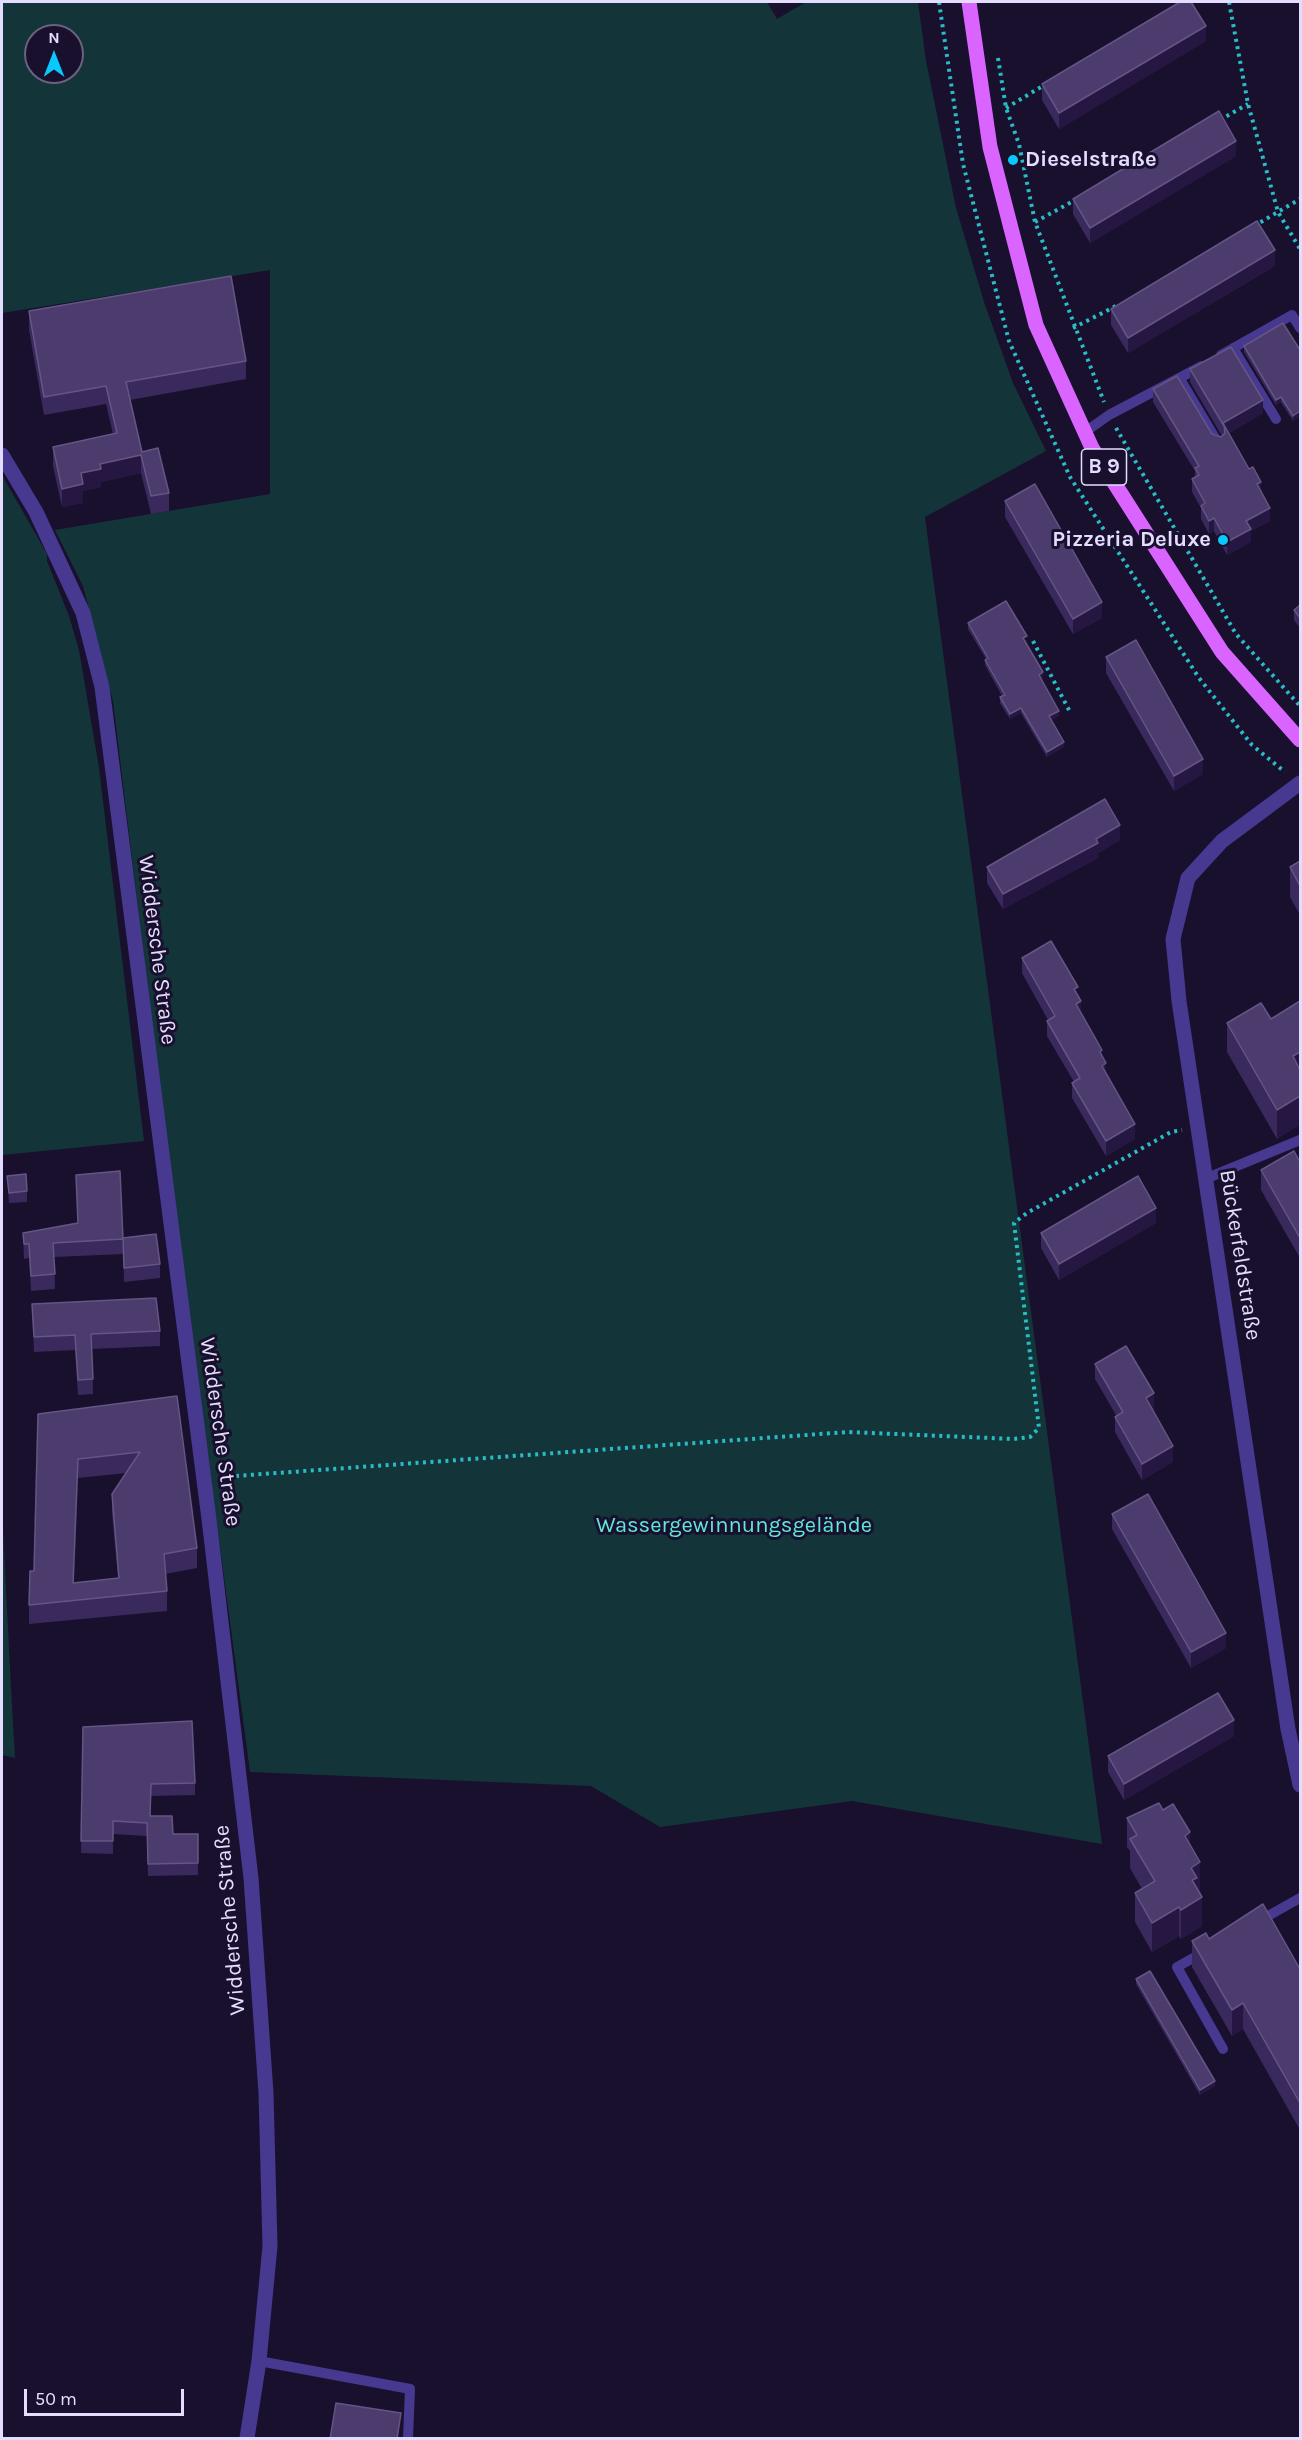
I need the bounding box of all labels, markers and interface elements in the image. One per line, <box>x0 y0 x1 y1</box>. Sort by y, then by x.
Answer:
north arrow <box>24 24 84 84</box>
text: N <box>48 28 60 47</box>
place label: Dieselstraße <box>1025 147 1157 173</box>
marker: Dieselstraße <box>1006 153 1020 167</box>
road number: B 9 <box>1082 449 1126 485</box>
place label: Pizzeria Deluxe <box>1052 527 1211 553</box>
marker: Pizzeria Deluxe <box>1216 533 1230 547</box>
street label: Widdersche Straße <box>132 854 182 1046</box>
street label: Bückerfeldstraße <box>1213 1168 1267 1342</box>
street label: Widdersche Straße <box>194 1336 246 1528</box>
park label: Wassergewinnungsgelände <box>596 1513 872 1539</box>
street label: Widdersche Straße <box>209 1824 251 2016</box>
scale bar <box>27 2377 188 2415</box>
text: 50 m <box>35 2388 77 2410</box>

